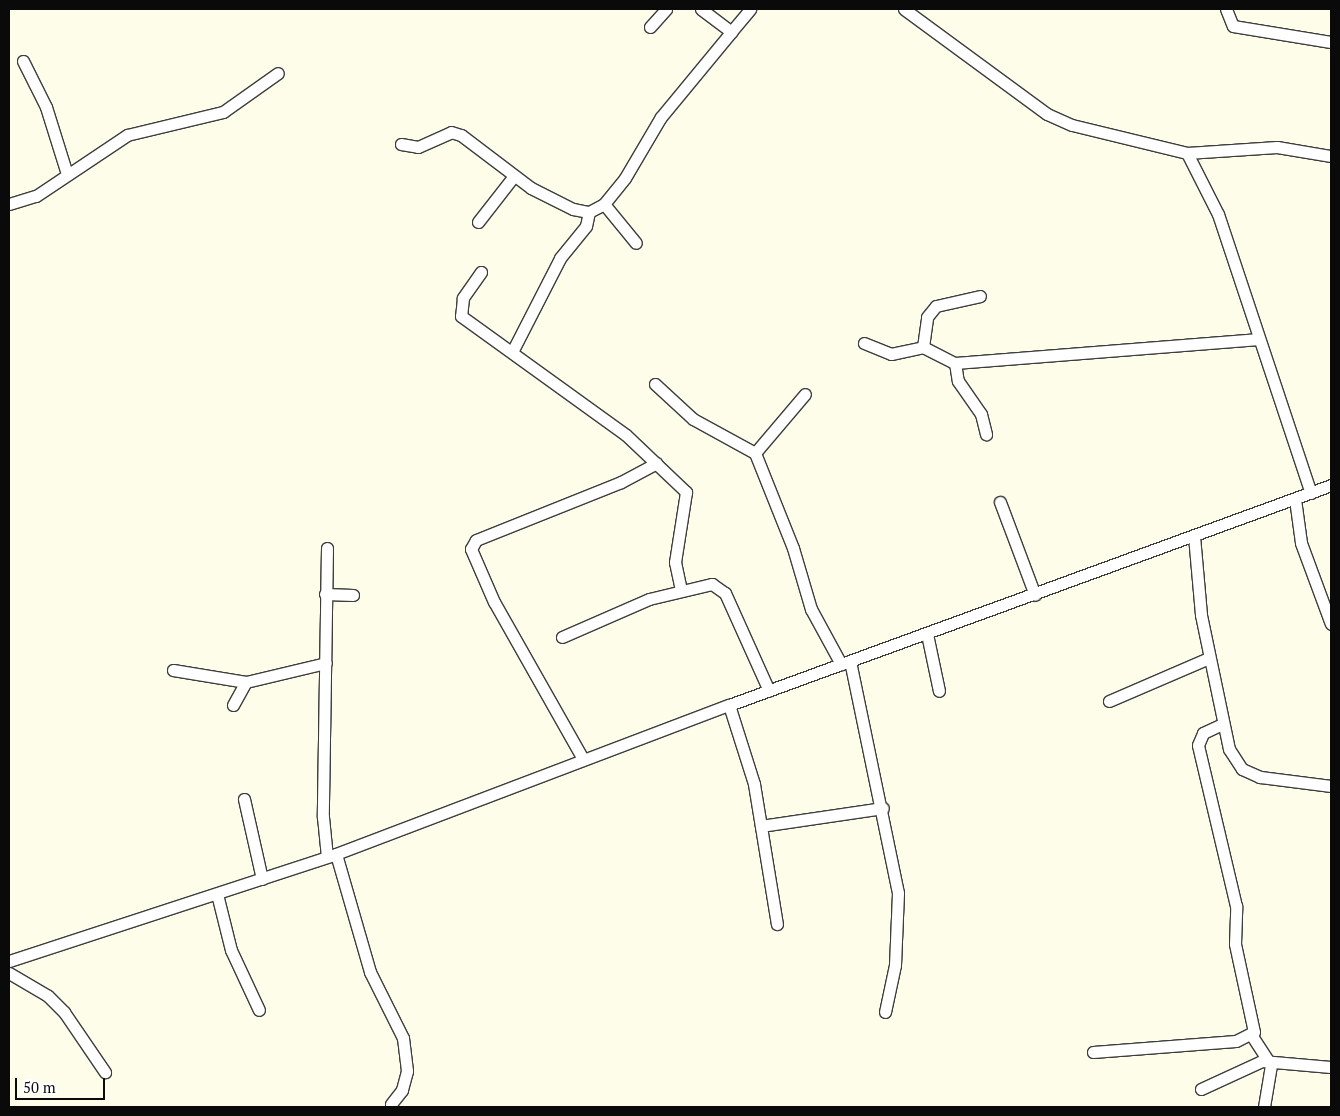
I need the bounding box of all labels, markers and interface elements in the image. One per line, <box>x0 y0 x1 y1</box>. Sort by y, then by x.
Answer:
scale bar <box>18 1068 108 1100</box>
text: 50 m <box>23 1077 56 1097</box>

